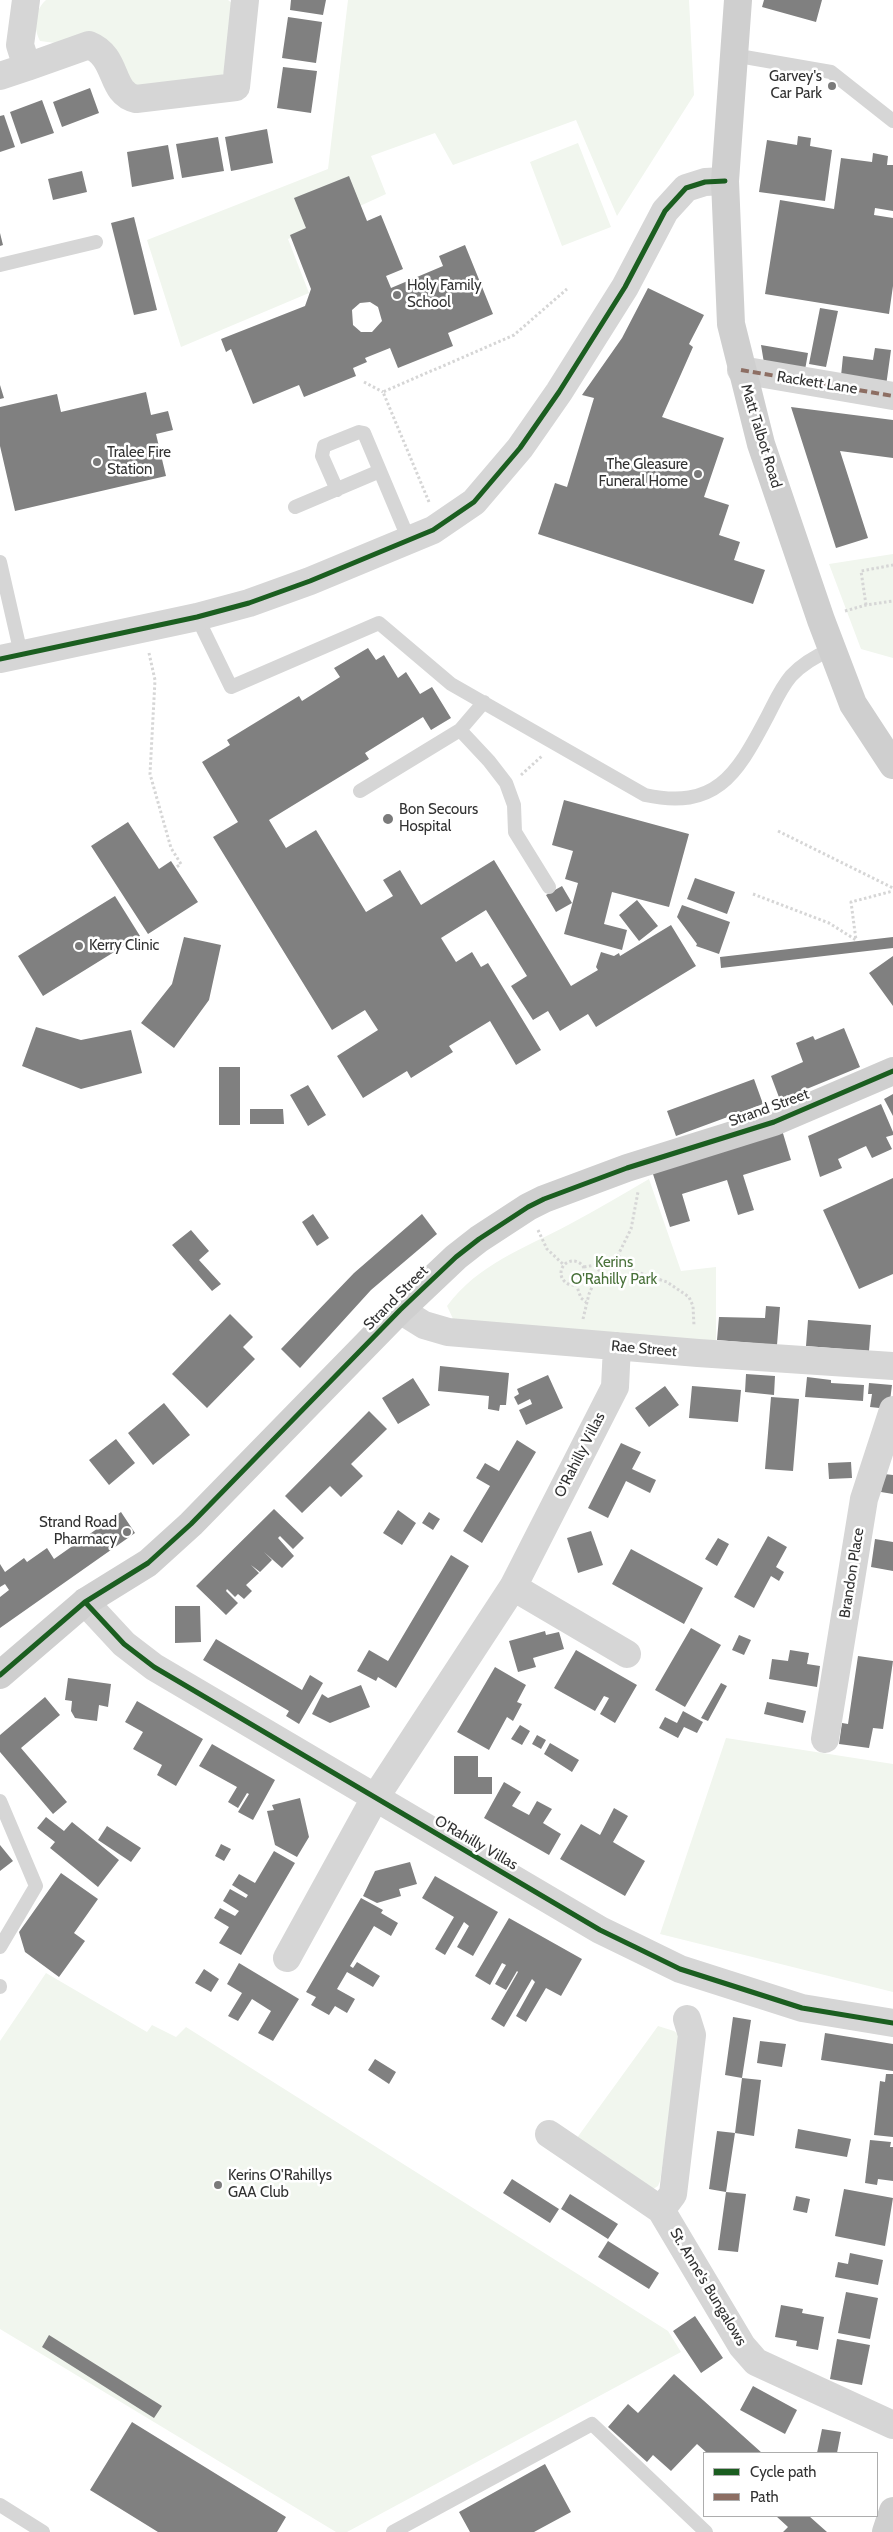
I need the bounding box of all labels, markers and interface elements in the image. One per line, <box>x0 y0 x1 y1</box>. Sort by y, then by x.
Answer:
place label: Garvey's Car Park <box>769 68 822 103</box>
marker: Garvey's Car Park <box>826 80 838 92</box>
place label: Holy Family School <box>407 277 482 312</box>
marker: Holy Family School <box>391 289 403 301</box>
street label: Rackett Lane <box>775 368 859 398</box>
street label: Matt Talbot Road <box>737 382 785 490</box>
place label: Tralee Fire Station <box>107 444 171 479</box>
marker: Tralee Fire Station <box>91 456 103 468</box>
place label: The Gleasure Funeral Home <box>599 456 688 491</box>
marker: The Gleasure Funeral Home <box>692 468 704 480</box>
place label: Bon Secours Hospital <box>399 801 478 836</box>
marker: Bon Secours Hospital <box>381 812 395 826</box>
place label: Kerry Clinic <box>89 937 159 955</box>
marker: Kerry Clinic <box>73 940 85 952</box>
street label: Strand Street <box>726 1085 812 1131</box>
park label: Kerins O'Rahilly Park <box>571 1254 657 1289</box>
street label: Strand Street <box>360 1262 432 1334</box>
street label: Rae Street <box>610 1337 678 1361</box>
street label: O'Rahilly Villas <box>551 1409 609 1501</box>
place label: Strand Road Pharmacy <box>39 1514 117 1549</box>
marker: Strand Road Pharmacy <box>121 1526 133 1538</box>
street label: Brandon Place <box>836 1527 868 1619</box>
street label: O'Rahilly Villas <box>431 1812 521 1874</box>
place label: Kerins O'Rahillys GAA Club <box>228 2167 332 2202</box>
marker: Kerins O'Rahillys GAA Club <box>212 2179 224 2191</box>
street label: St. Anne's Bungalows <box>666 2225 750 2349</box>
legend <box>703 2452 878 2517</box>
text: Cycle path <box>750 2463 816 2481</box>
text: Path <box>750 2488 779 2506</box>

